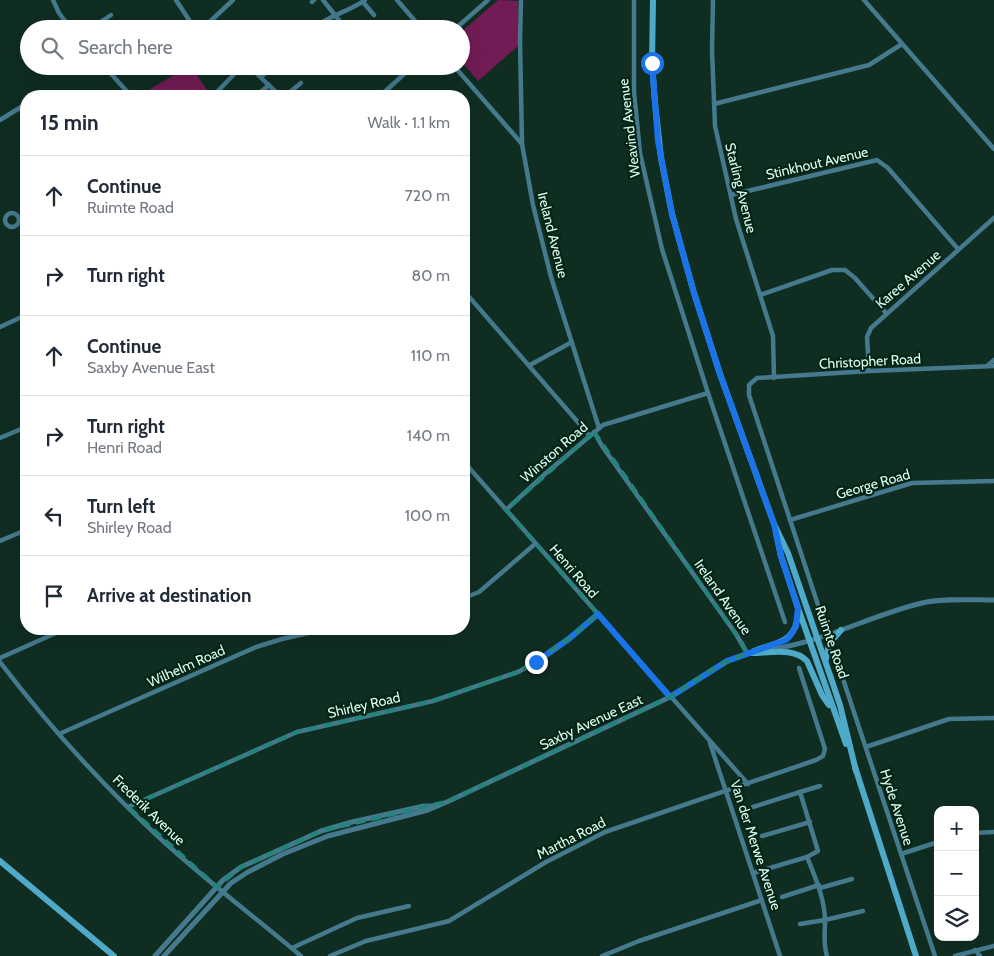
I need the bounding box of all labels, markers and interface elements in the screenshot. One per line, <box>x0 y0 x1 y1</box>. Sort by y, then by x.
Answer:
search box <box>20 20 470 75</box>
icon: search <box>38 34 66 62</box>
text: Search here <box>78 36 172 59</box>
route start <box>641 52 664 75</box>
street label: Weavind Avenue <box>614 78 644 178</box>
text: 15 min <box>40 110 99 135</box>
text: Walk · 1.1 km <box>368 113 450 132</box>
street label: Starling Avenue <box>721 141 761 235</box>
street label: Stinkhout Avenue <box>764 142 870 184</box>
text: Continue <box>87 175 161 198</box>
icon: ahead <box>40 182 68 210</box>
text: 720 m <box>405 186 450 205</box>
street label: Ireland Avenue <box>534 190 572 280</box>
text: Ruimte Road <box>87 198 174 217</box>
street label: Karee Avenue <box>872 246 944 312</box>
icon: right <box>40 262 68 290</box>
text: Turn right <box>87 264 165 287</box>
text: 80 m <box>412 266 450 285</box>
text: Continue <box>87 335 161 358</box>
icon: ahead <box>40 342 68 370</box>
text: 110 m <box>411 346 450 365</box>
street label: Christopher Road <box>818 349 922 373</box>
text: Saxby Avenue East <box>87 358 215 377</box>
text: Turn right <box>87 415 165 438</box>
street label: Winston Road <box>517 418 591 486</box>
icon: right <box>40 422 68 450</box>
text: 140 m <box>407 426 450 445</box>
text: Henri Road <box>87 438 162 457</box>
street label: George Road <box>834 465 912 503</box>
text: Turn left <box>87 495 155 518</box>
icon: left <box>40 502 68 530</box>
text: 100 m <box>405 506 450 525</box>
text: Shirley Road <box>87 518 172 537</box>
street label: Henri Road <box>546 540 602 602</box>
street label: Ireland Avenue <box>690 556 756 638</box>
icon: arrive <box>40 582 68 610</box>
text: Arrive at destination <box>87 584 251 607</box>
street label: Ruimte Road <box>811 603 853 681</box>
street label: Wilhelm Road <box>144 641 228 691</box>
route end <box>525 651 548 674</box>
street label: Shirley Road <box>326 688 402 722</box>
street label: Saxby Avenue East <box>536 690 646 754</box>
street label: Hyde Avenue <box>876 767 918 847</box>
street label: Frederik Avenue <box>109 771 189 849</box>
street label: Van der Merwe Avenue <box>726 778 786 912</box>
map controls <box>934 806 979 941</box>
button: + <box>934 806 979 851</box>
street label: Martha Road <box>534 813 608 863</box>
button: − <box>934 851 979 896</box>
button: layers <box>934 896 979 941</box>

